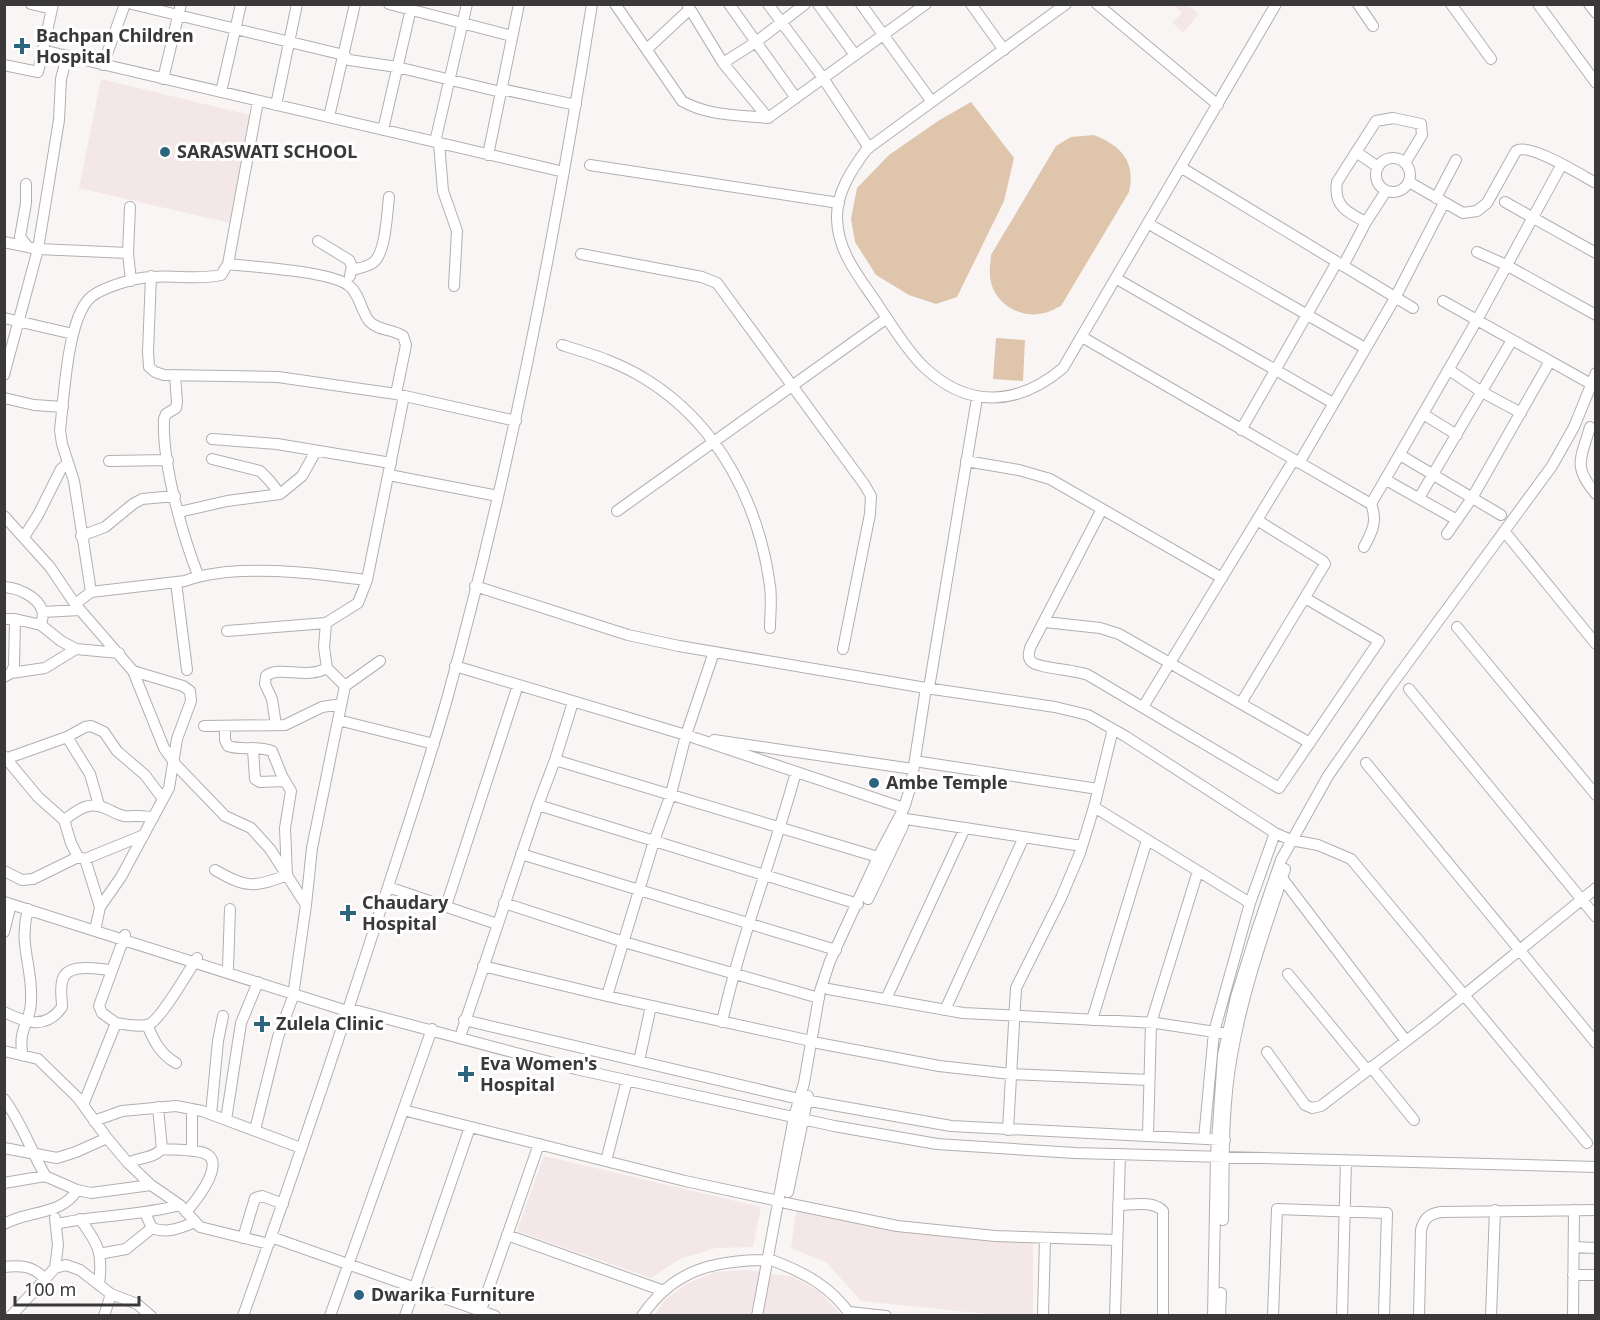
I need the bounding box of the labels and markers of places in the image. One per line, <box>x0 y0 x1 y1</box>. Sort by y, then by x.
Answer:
place label: Bachpan Children Hospital <box>36 23 194 68</box>
marker: Bachpan Children Hospital <box>13 37 31 55</box>
place label: SARASWATI SCHOOL <box>177 139 357 163</box>
marker: SARASWATI SCHOOL <box>158 145 172 159</box>
place label: Ambe Temple <box>886 770 1008 794</box>
marker: Ambe Temple <box>867 776 881 790</box>
place label: Chaudary Hospital <box>362 890 449 935</box>
marker: Chaudary Hospital <box>339 904 357 922</box>
place label: Zulela Clinic <box>276 1011 384 1035</box>
marker: Zulela Clinic <box>253 1015 271 1033</box>
place label: Eva Women's Hospital <box>480 1051 597 1096</box>
marker: Eva Women's Hospital <box>457 1065 475 1083</box>
place label: Dwarika Furniture <box>371 1282 535 1306</box>
marker: Dwarika Furniture <box>352 1288 366 1302</box>

